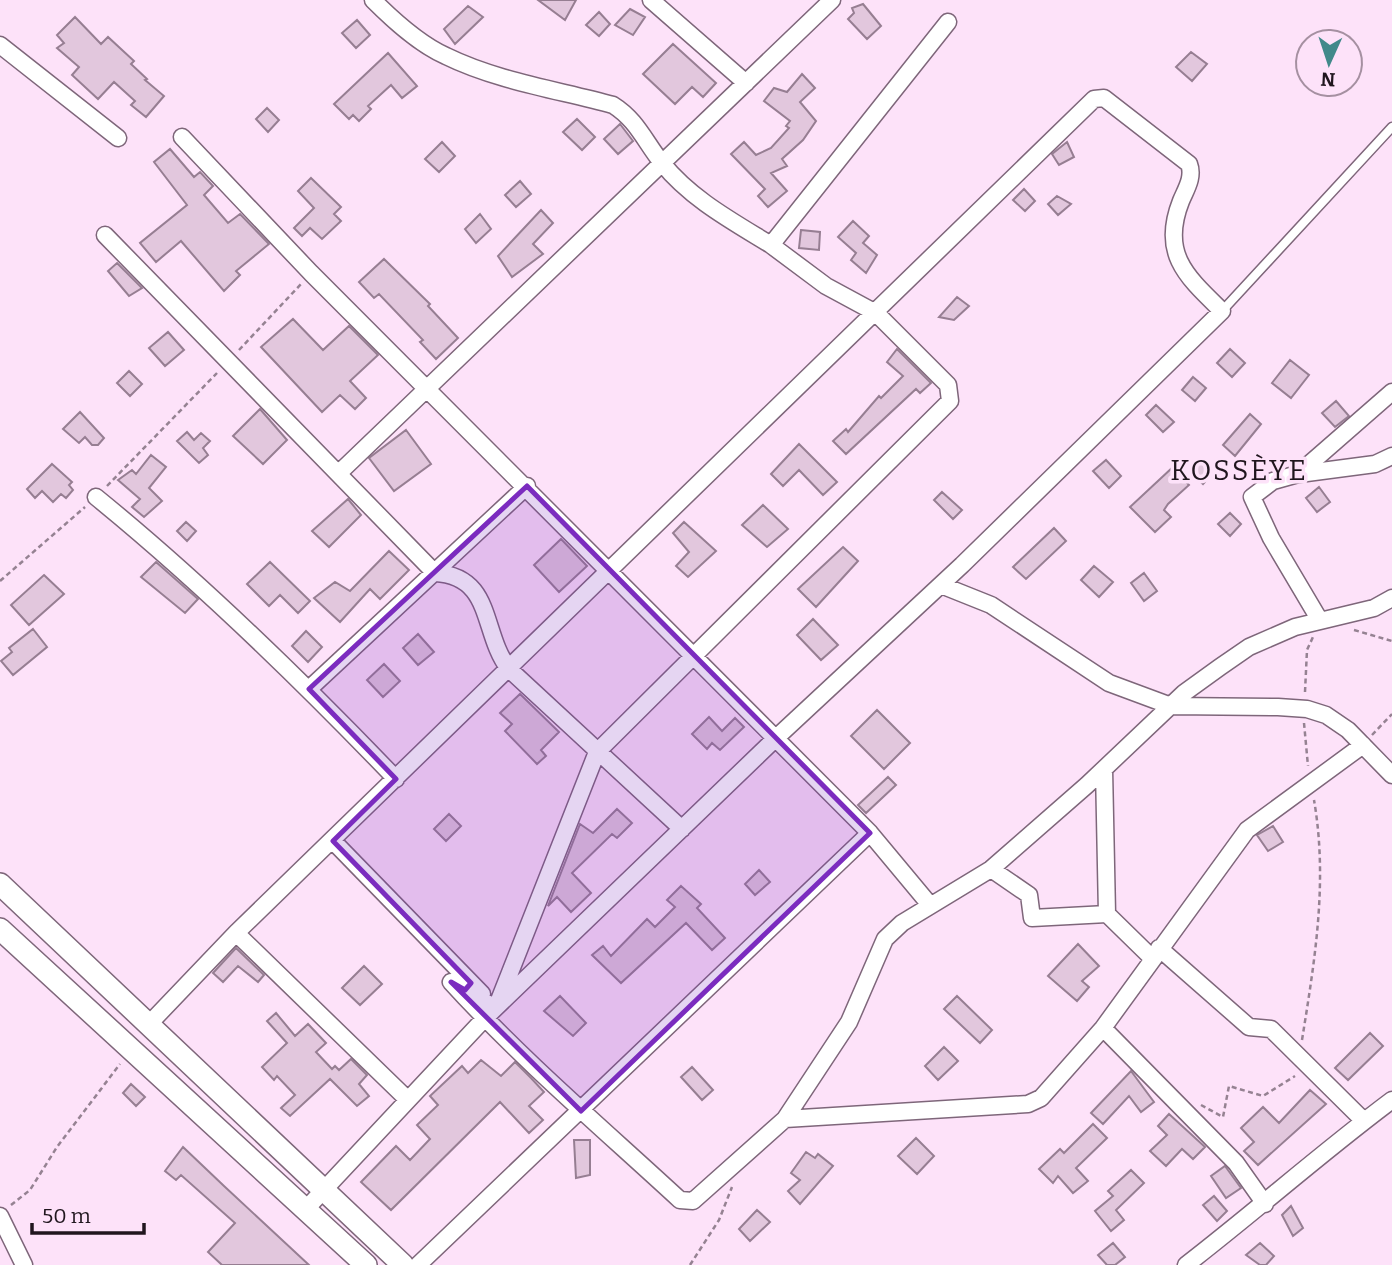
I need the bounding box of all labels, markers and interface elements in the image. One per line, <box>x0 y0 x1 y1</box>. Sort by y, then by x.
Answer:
north arrow <box>1294 28 1364 98</box>
text: N <box>1320 68 1336 91</box>
district label: KOSSÈYE <box>1170 453 1308 487</box>
scale bar <box>32 1192 144 1236</box>
text: 50 m <box>42 1203 91 1229</box>

